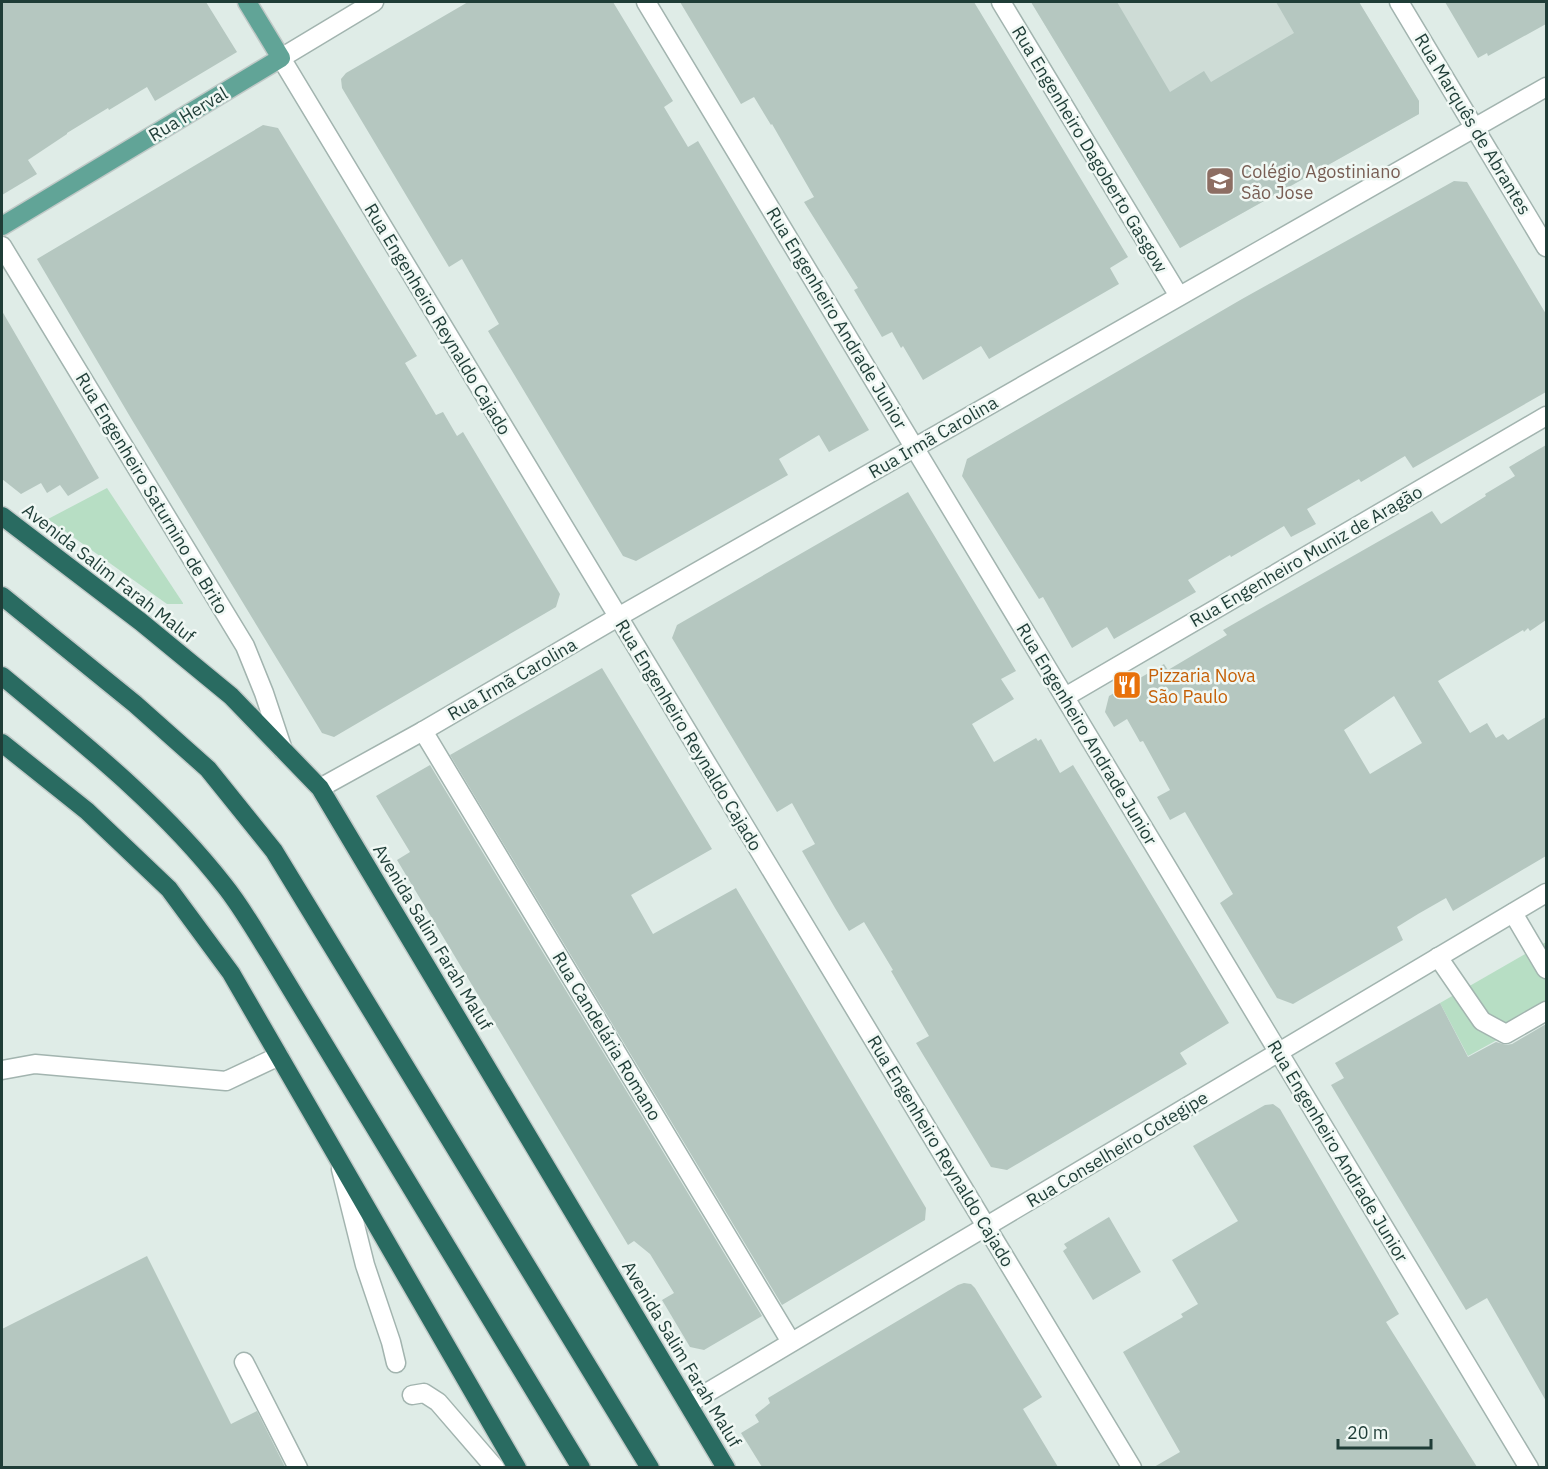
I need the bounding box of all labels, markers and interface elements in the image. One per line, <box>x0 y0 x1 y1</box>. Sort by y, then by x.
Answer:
street label: Rua Engenheiro Dagoberto Gasgow <box>1007 21 1173 277</box>
street label: Rua Marquês de Abrantes <box>1410 29 1536 219</box>
street label: Rua Herval <box>144 81 232 147</box>
place label: Colégio Agostiniano São Jose <box>1241 160 1400 204</box>
school or university icon: Colégio Agostiniano São Jose <box>1204 165 1236 197</box>
street label: Rua Engenheiro Reynaldo Cajado <box>360 199 516 439</box>
street label: Rua Engenheiro Andrade Junior <box>761 203 913 434</box>
street label: Rua Engenheiro Saturnino de Brito <box>71 368 233 618</box>
street label: Rua Irmã Carolina <box>864 390 1002 483</box>
street label: Rua Engenheiro Muniz de Aragão <box>1186 480 1426 632</box>
street label: Avenida Salim Farah Maluf <box>18 498 200 648</box>
street label: Rua Engenheiro Reynaldo Cajado <box>611 615 767 855</box>
street label: Rua Engenheiro Andrade Junior <box>1011 619 1163 850</box>
street label: Rua Irmã Carolina <box>443 632 581 725</box>
place label: Pizzaria Nova São Paulo <box>1148 664 1256 708</box>
restaurant icon: Pizzaria Nova São Paulo <box>1111 669 1143 701</box>
street label: Avenida Salim Farah Maluf <box>368 840 498 1034</box>
street label: Rua Candelária Romano <box>547 947 667 1125</box>
street label: Rua Engenheiro Reynaldo Cajado <box>863 1031 1019 1271</box>
street label: Rua Engenheiro Andrade Junior <box>1262 1036 1414 1267</box>
street label: Rua Conselheiro Cotegipe <box>1022 1086 1212 1212</box>
street label: Avenida Salim Farah Maluf <box>617 1257 747 1451</box>
scale bar <box>1338 1412 1431 1450</box>
text: 20 m <box>1347 1421 1389 1444</box>

